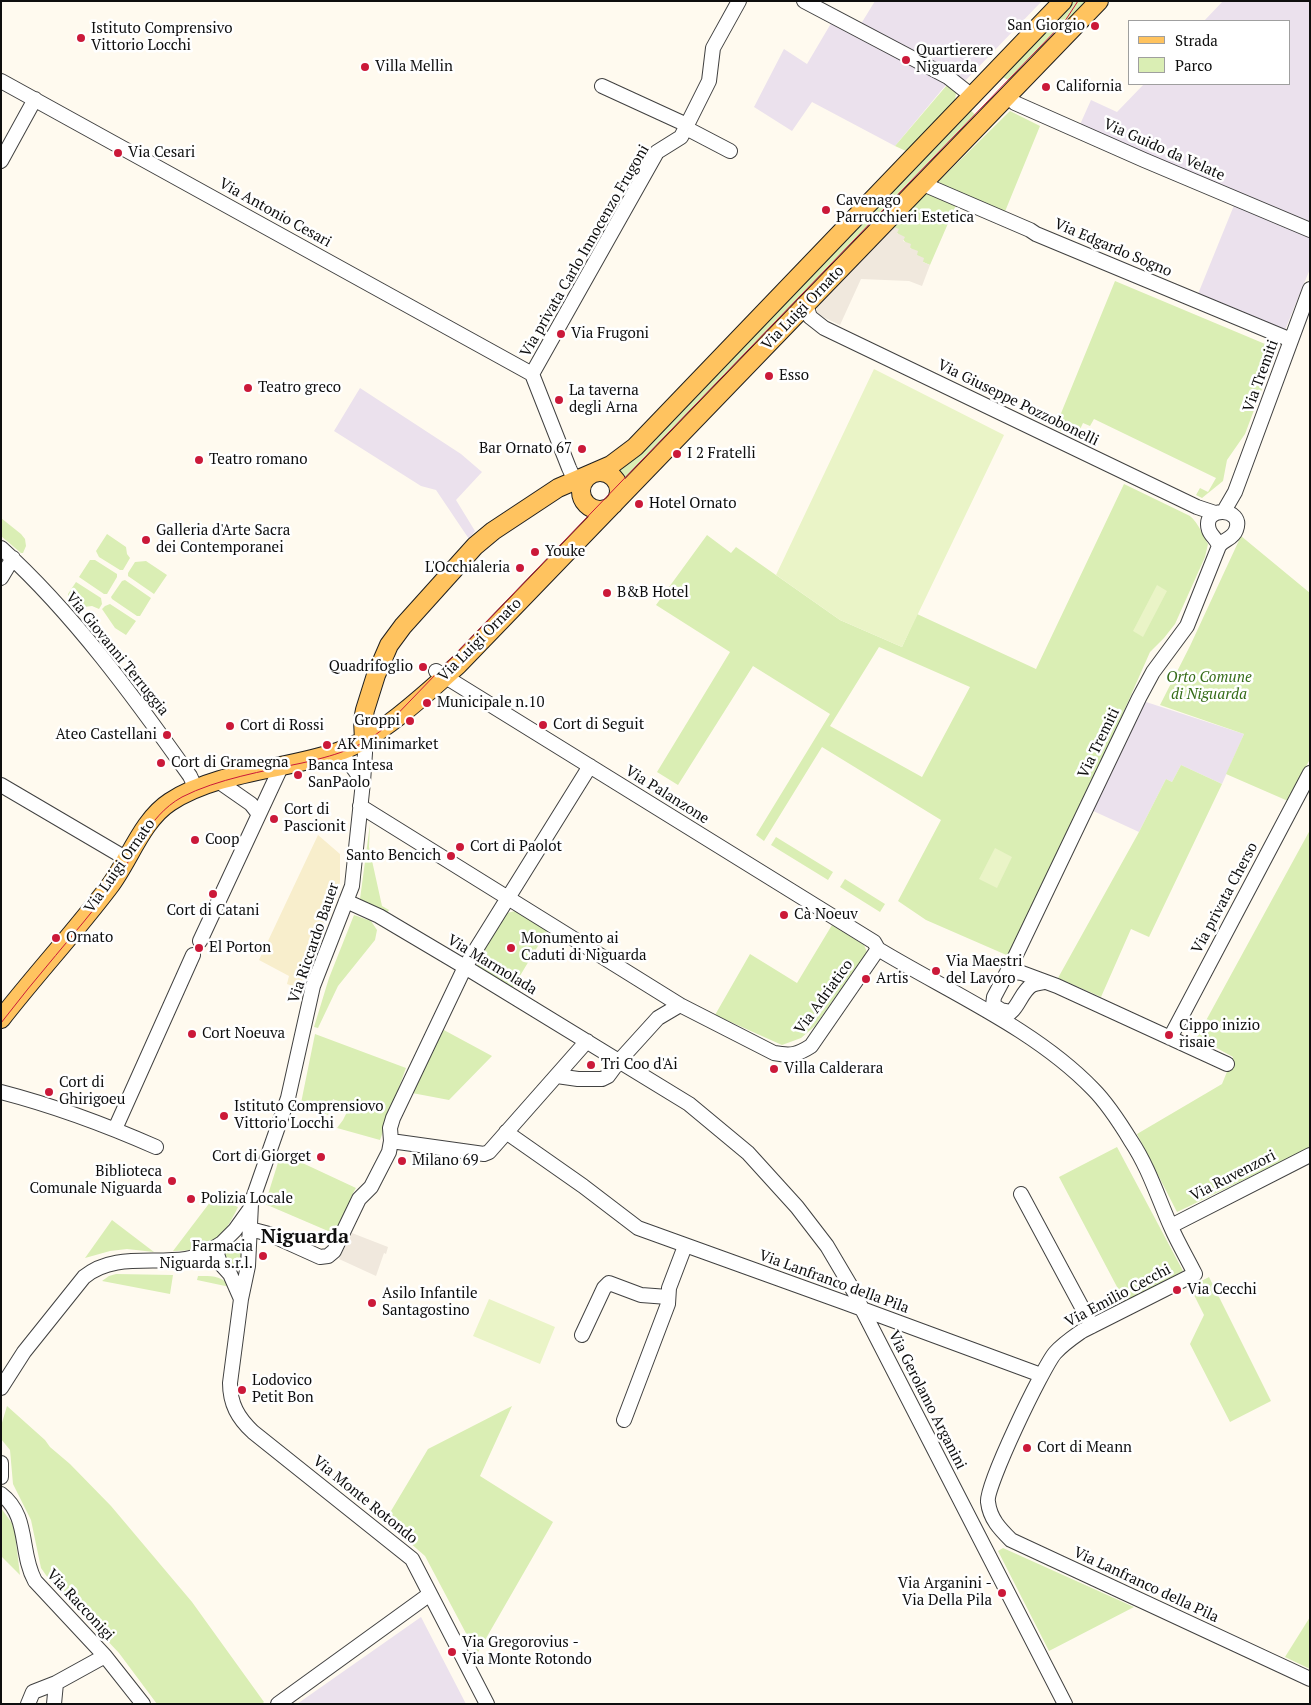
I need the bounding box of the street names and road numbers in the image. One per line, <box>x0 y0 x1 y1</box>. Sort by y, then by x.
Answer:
street label: Via Guido da Velate <box>1101 115 1227 185</box>
street label: Via privata Carlo Innocenzo Frugoni <box>517 142 653 360</box>
street label: Via Antonio Cesari <box>216 175 334 251</box>
street label: Via Edgardo Sogno <box>1052 215 1174 281</box>
street label: Via Luigi Ornato <box>758 262 848 354</box>
street label: Via Tremiti <box>1240 337 1282 415</box>
street label: Via Giuseppe Pozzobonelli <box>934 356 1102 450</box>
street label: Via Giovanni Terruggia <box>62 589 172 719</box>
street label: Via Luigi Ornato <box>435 595 525 685</box>
street label: Via Tremiti <box>1074 705 1124 781</box>
street label: Via Palanzone <box>622 762 712 828</box>
street label: Via Luigi Ornato <box>81 816 159 916</box>
street label: Via privata Cherso <box>1188 839 1262 957</box>
street label: Via Riccardo Bauer <box>285 880 343 1006</box>
street label: Via Marmolada <box>444 931 540 999</box>
street label: Via Adriatico <box>791 956 857 1038</box>
street label: Via Ruvenzori <box>1187 1147 1279 1205</box>
street label: Via Lanfranco della Pila <box>756 1246 912 1318</box>
street label: Via Emilio Cecchi <box>1062 1261 1174 1331</box>
street label: Via Gerolamo Arganini <box>884 1328 970 1472</box>
street label: Via Monte Rotondo <box>309 1452 421 1548</box>
street label: Via Lanfranco della Pila <box>1070 1543 1222 1627</box>
street label: Via Racconigi <box>42 1566 118 1644</box>

